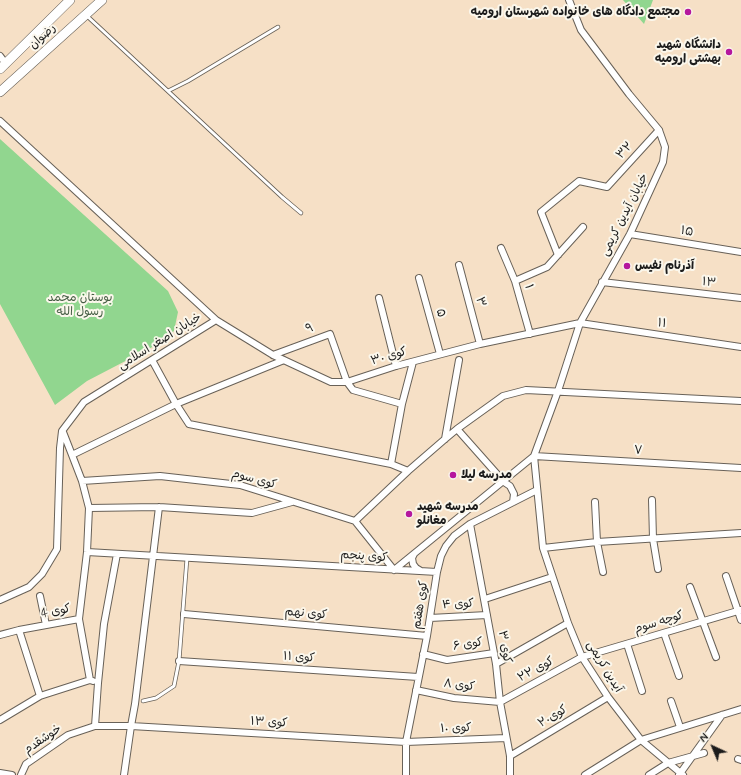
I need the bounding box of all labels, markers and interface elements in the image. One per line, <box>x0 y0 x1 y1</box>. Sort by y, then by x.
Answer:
place label: مجتمع دادگاه های خانواده شهرستان ارومیه <box>471 5 680 19</box>
marker: مجتمع دادگاه های خانواده شهرستان ارومیه <box>683 7 693 17</box>
street label: رضوان <box>27 21 59 53</box>
place label: دانشگاه شهید بهشتی ارومیه <box>655 38 721 66</box>
marker: دانشگاه شهید بهشتی ارومیه <box>724 47 734 57</box>
street label: ۳۲ <box>614 140 636 162</box>
street label: خیابان آیدین کریمی <box>598 171 652 259</box>
street label: ۱۵ <box>680 224 694 240</box>
place label: آذرنام نفیس <box>635 259 694 273</box>
marker: آذرنام نفیس <box>622 261 632 271</box>
street label: ۱۳ <box>701 275 717 291</box>
street label: ۱ <box>520 283 536 291</box>
park label: بوستان محمد رسول الله <box>48 291 112 319</box>
street label: ۳ <box>472 295 488 309</box>
street label: ۵ <box>432 307 448 319</box>
street label: خیابان اصغر اسلامی <box>116 311 204 373</box>
street label: ۱۱ <box>657 316 667 332</box>
street label: ۹ <box>304 321 316 337</box>
street label: کوی ۳۰ <box>369 345 409 369</box>
street label: ۷ <box>633 444 643 458</box>
street label: کوی سوم <box>230 467 278 493</box>
place label: مدرسه لیلا <box>461 468 512 482</box>
marker: مدرسه لیلا <box>448 470 458 480</box>
place label: مدرسه شهید مغانلو <box>417 500 479 528</box>
marker: مدرسه شهید مغانلو <box>404 509 414 519</box>
street label: کوی پنجم <box>340 548 388 566</box>
street label: کوی هفتم <box>410 580 432 630</box>
street label: کوی ۴ <box>442 597 474 613</box>
street label: کوی 4 <box>40 602 72 622</box>
street label: کوی نهم <box>284 605 328 623</box>
street label: کوچه سوم <box>633 609 685 637</box>
street label: کوی ۳ <box>494 630 514 664</box>
street label: کوی ۶ <box>452 636 484 654</box>
street label: آیدین کریمی <box>583 639 625 695</box>
street label: کوی ۱۱ <box>283 650 315 666</box>
street label: کوی ۲۲ <box>515 654 557 686</box>
street label: کوی ۸ <box>443 677 475 695</box>
street label: کوی۲۰ <box>536 703 570 731</box>
street label: کوی ۱۳ <box>250 715 288 731</box>
street label: کوی ۱۰ <box>440 721 472 737</box>
street label: خوشقدم <box>21 722 65 758</box>
north arrow <box>693 727 733 767</box>
text: N <box>697 731 712 746</box>

